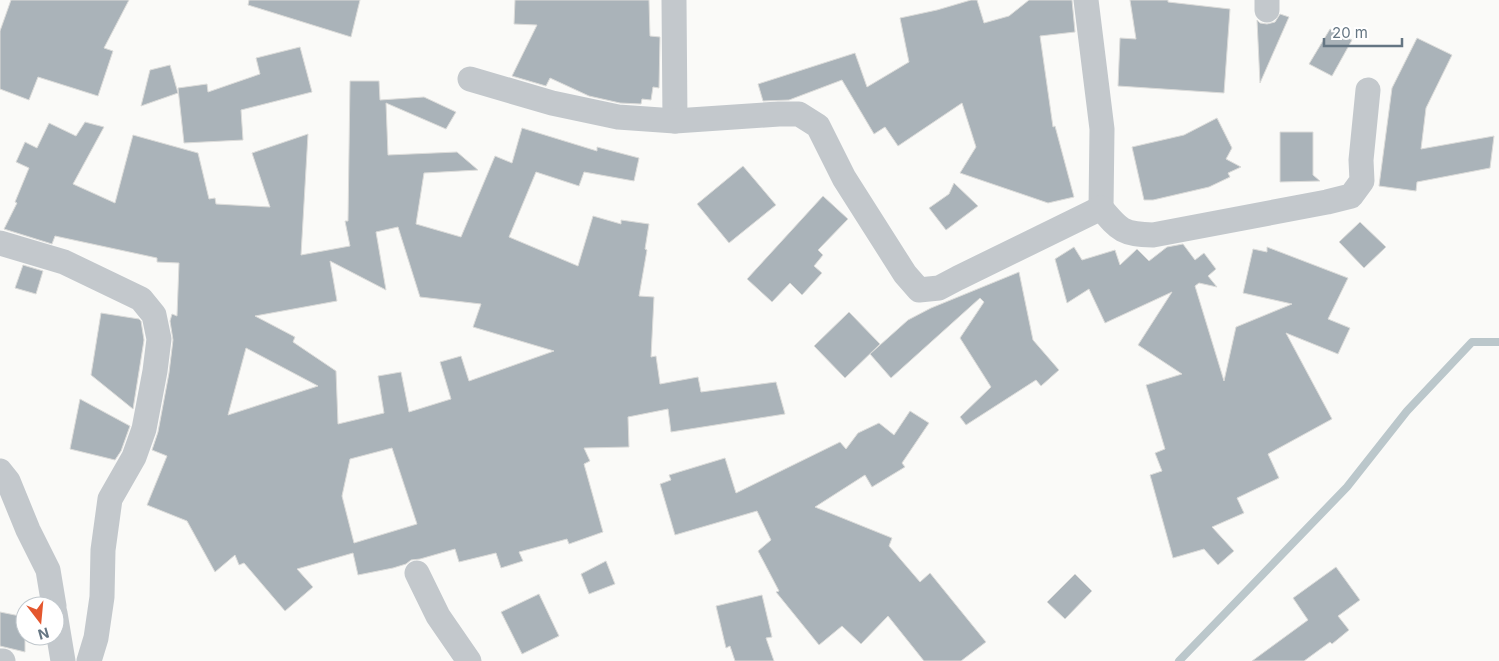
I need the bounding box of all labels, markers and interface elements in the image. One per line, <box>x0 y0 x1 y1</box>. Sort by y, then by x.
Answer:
scale bar <box>1324 15 1402 47</box>
text: 20 m <box>1332 23 1368 42</box>
north arrow <box>15 596 65 646</box>
text: N <box>36 624 51 644</box>

